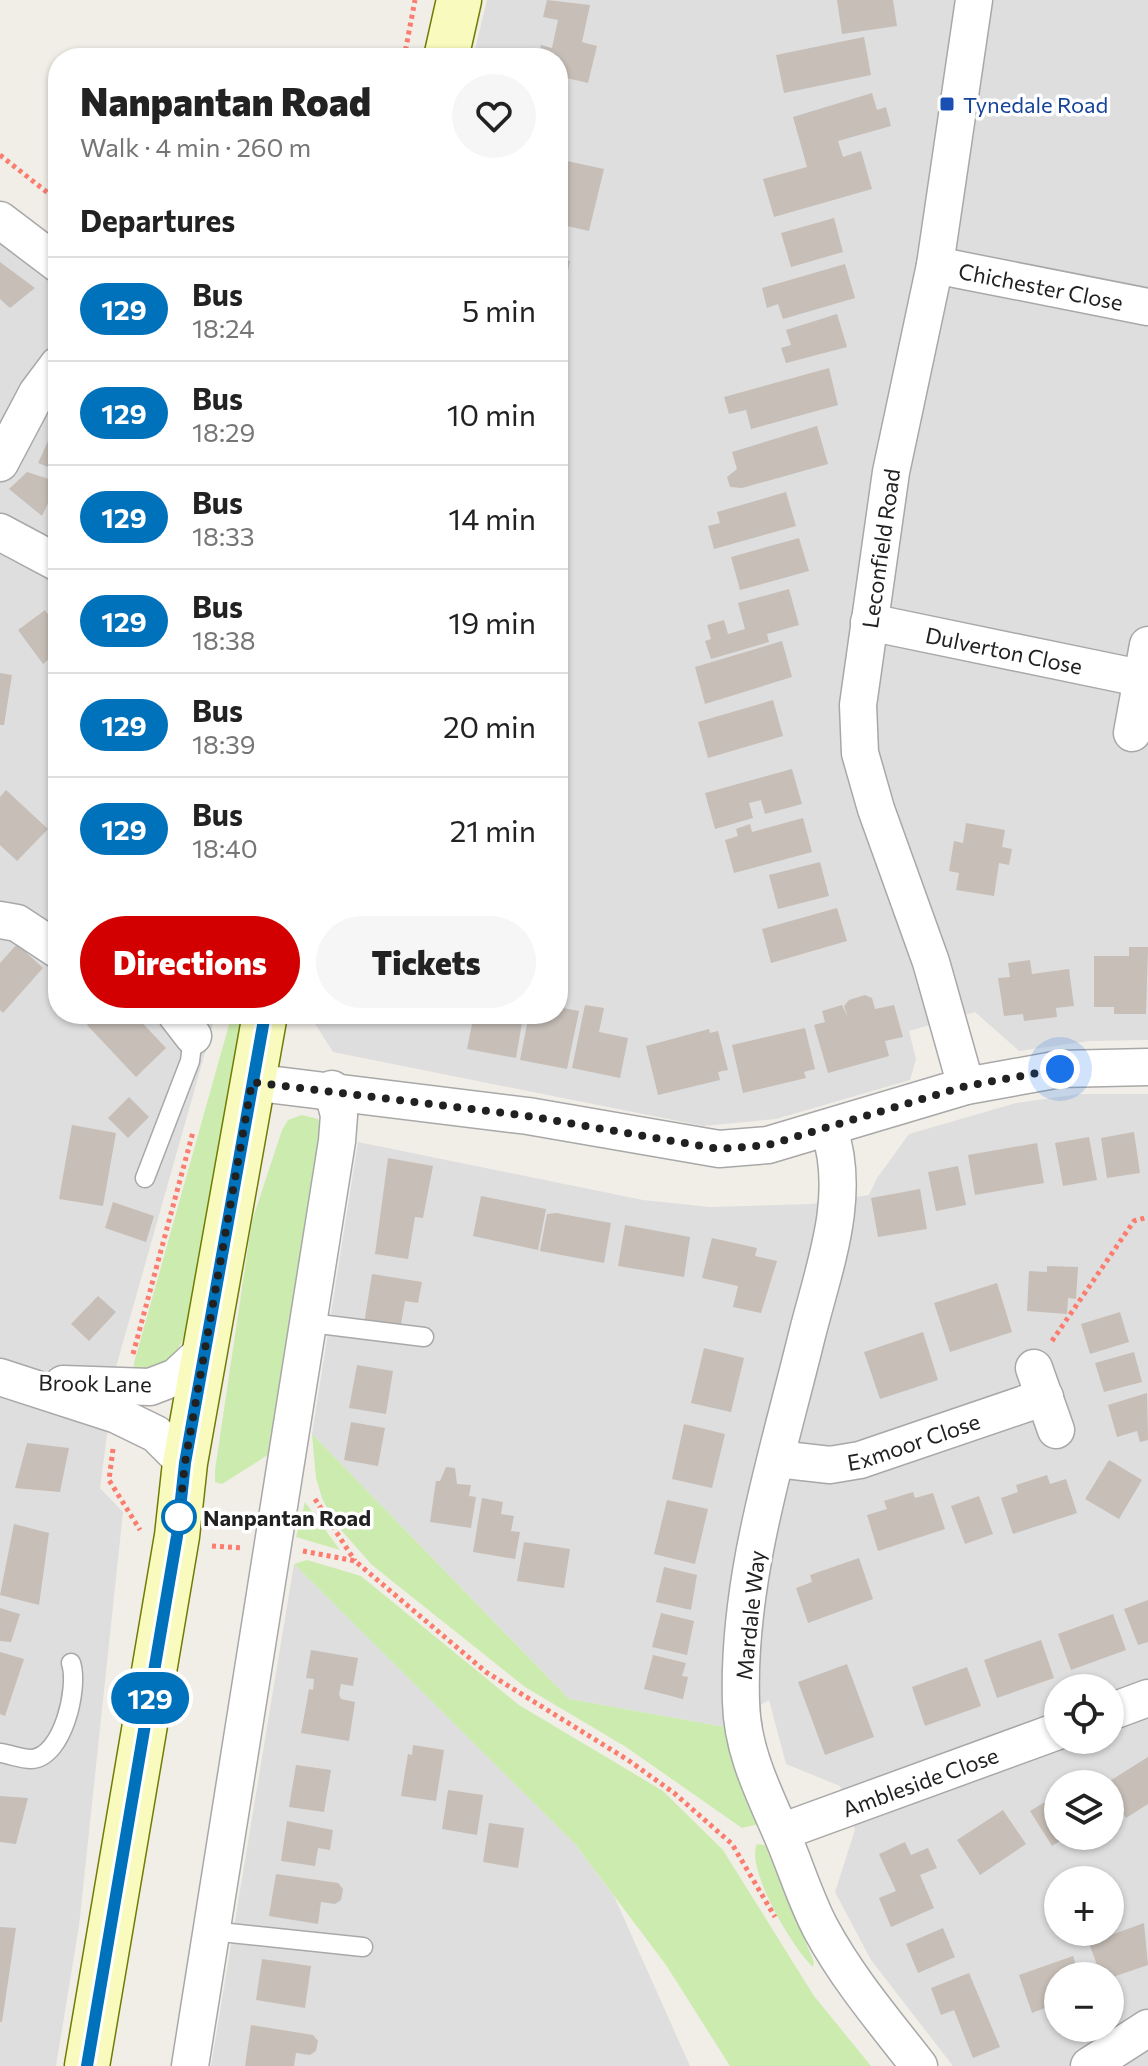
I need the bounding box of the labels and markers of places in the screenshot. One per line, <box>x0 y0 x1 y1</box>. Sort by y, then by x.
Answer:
place label: Tynedale Road <box>963 91 1108 118</box>
marker: Tynedale Road <box>938 95 956 113</box>
marker: Nanpantan Road <box>162 1500 196 1534</box>
place label: Nanpantan Road <box>203 1504 371 1531</box>

